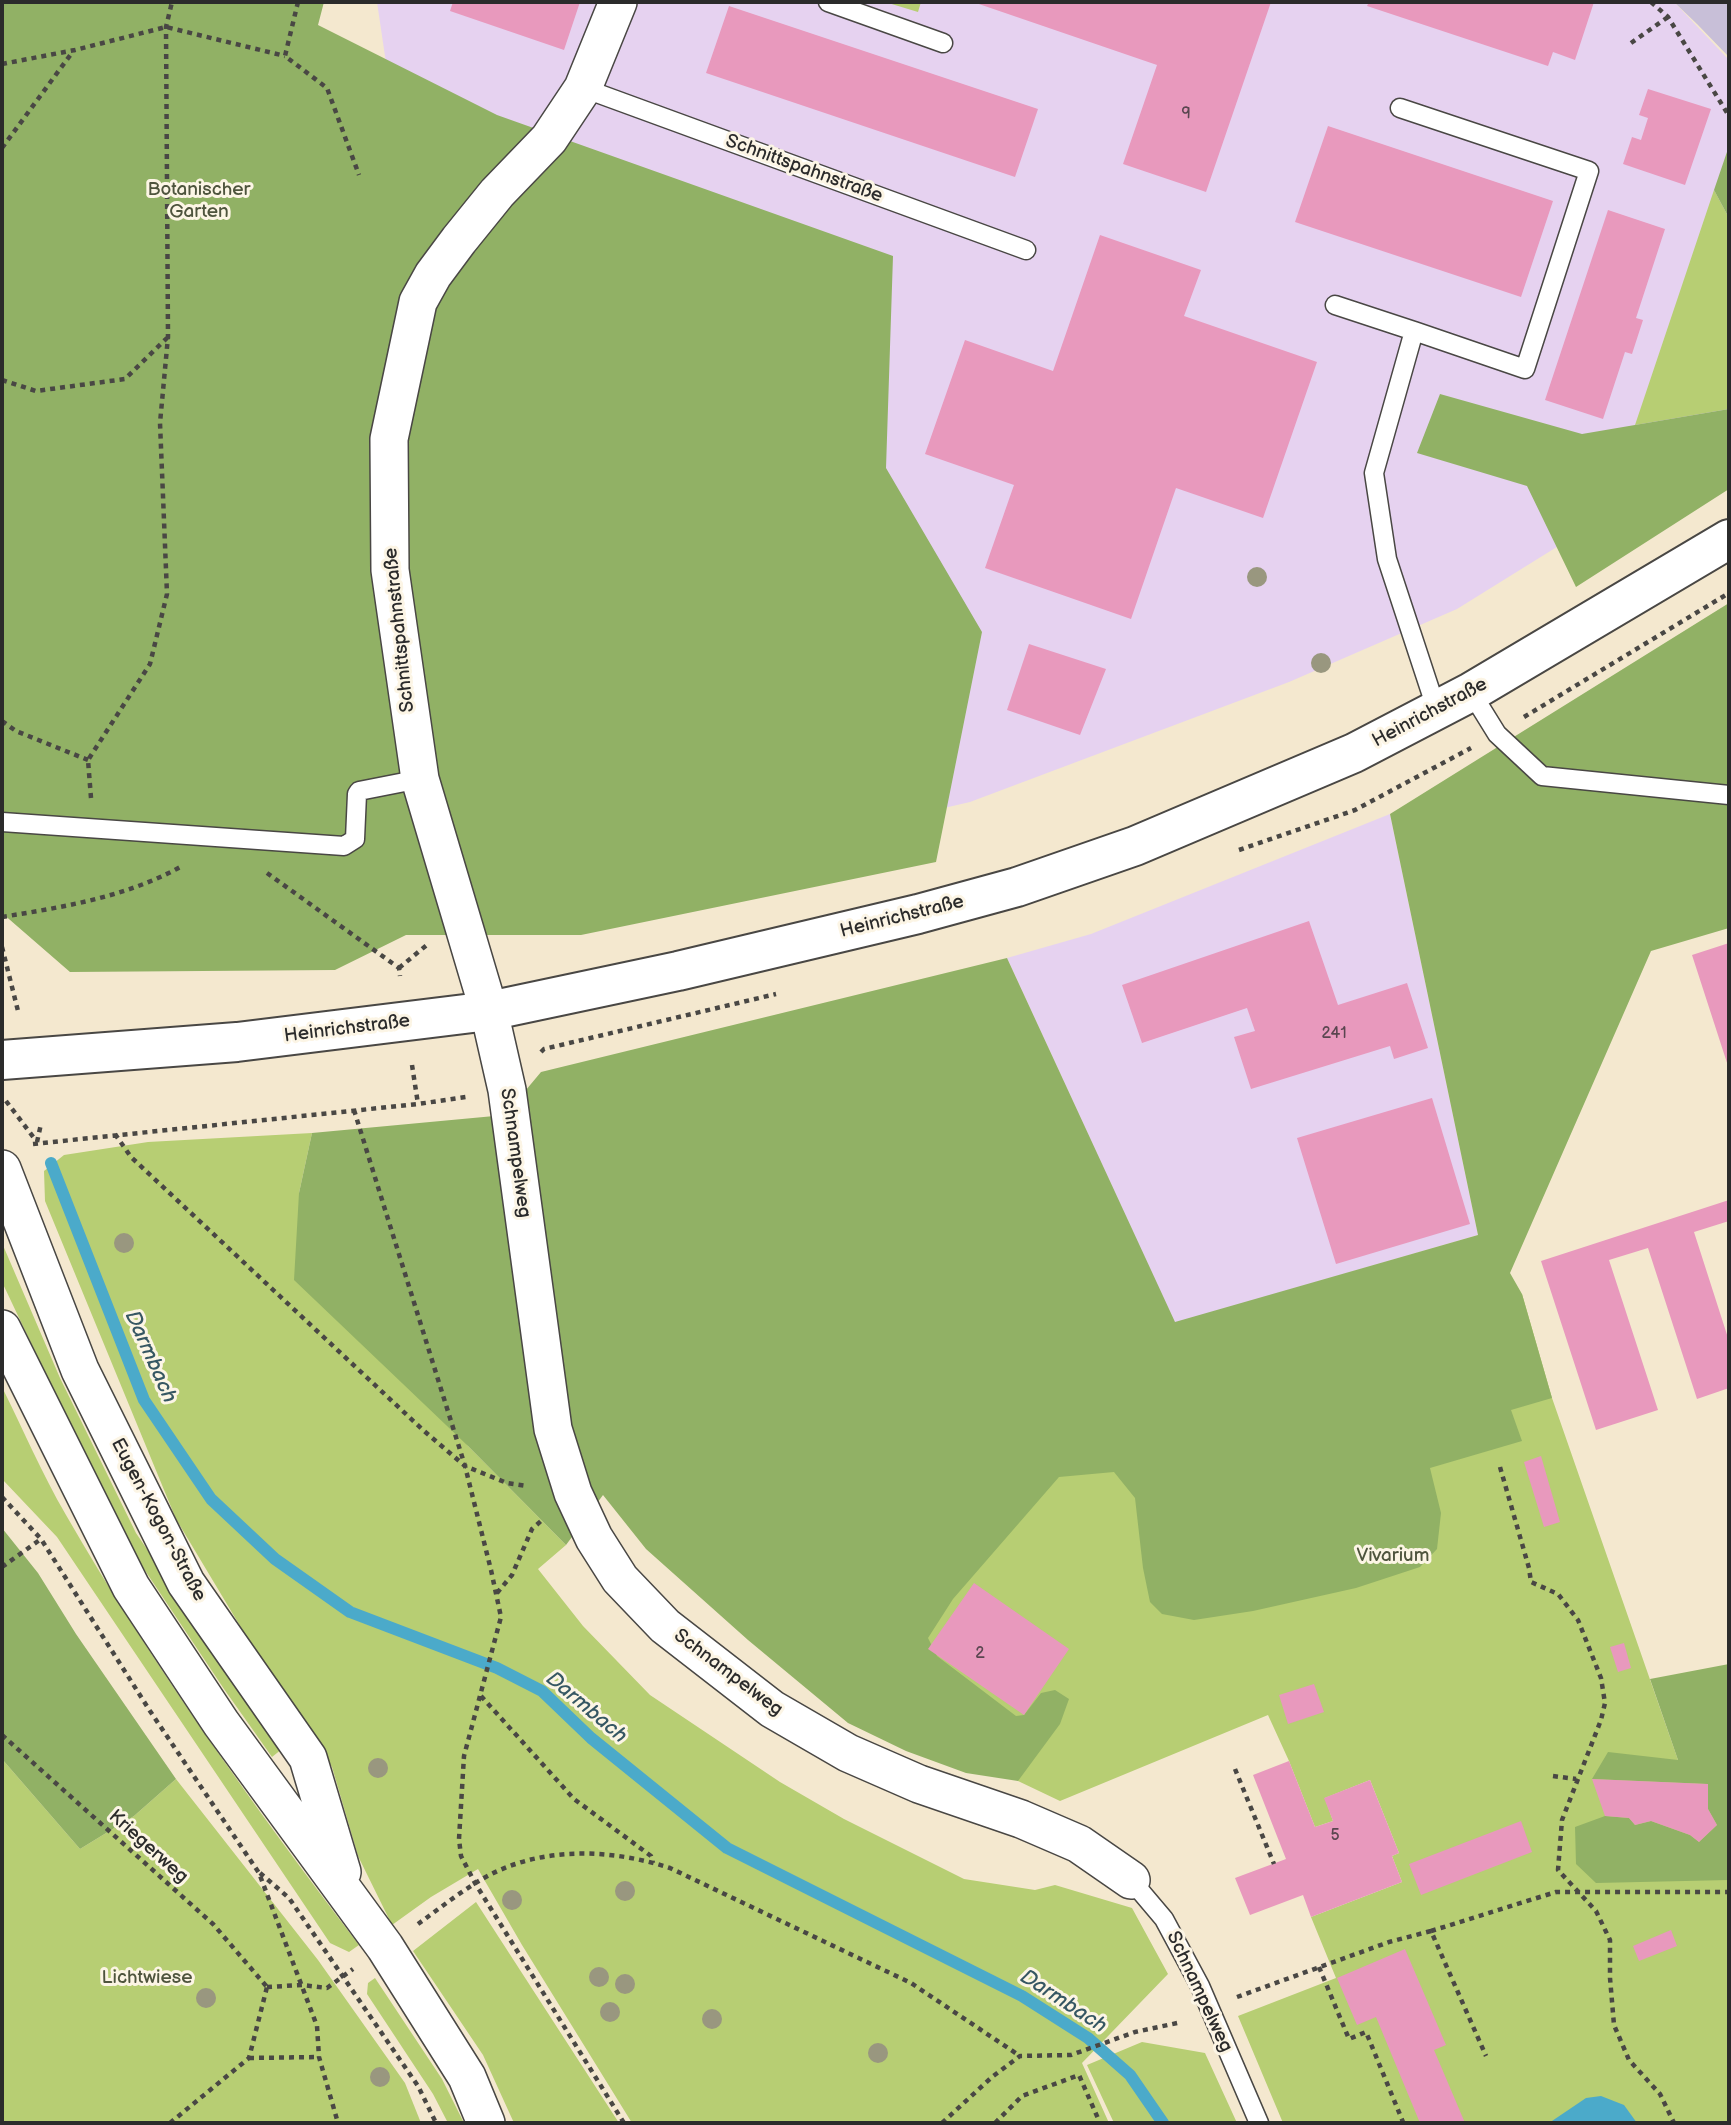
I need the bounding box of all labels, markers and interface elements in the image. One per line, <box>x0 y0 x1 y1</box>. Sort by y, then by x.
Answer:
house number: 9 <box>1181 104 1191 124</box>
street label: Schnittspahnstraße <box>722 130 886 208</box>
park label: Botanischer Garten <box>148 179 250 223</box>
street label: Schnittspahnstraße <box>380 547 420 713</box>
street label: Heinrichstraße <box>1369 673 1491 753</box>
street label: Heinrichstraße <box>838 891 966 943</box>
street label: Heinrichstraße <box>283 1010 411 1048</box>
house number: 241 <box>1321 1024 1347 1044</box>
street label: Schnampelweg <box>495 1087 535 1219</box>
water label: Darmbach <box>118 1307 182 1407</box>
street label: Eugen-Kogon-Straße <box>105 1435 211 1605</box>
park label: Vivarium <box>1357 1545 1429 1567</box>
street label: Schnampelweg <box>669 1625 787 1721</box>
house number: 2 <box>975 1644 985 1664</box>
water label: Darmbach <box>540 1667 632 1749</box>
street label: Kriegerweg <box>104 1805 192 1889</box>
house number: 5 <box>1330 1826 1340 1846</box>
street label: Schnampelweg <box>1161 1928 1237 2056</box>
water label: Darmbach <box>1015 1965 1111 2039</box>
park label: Lichtwiese <box>102 1967 192 1989</box>

